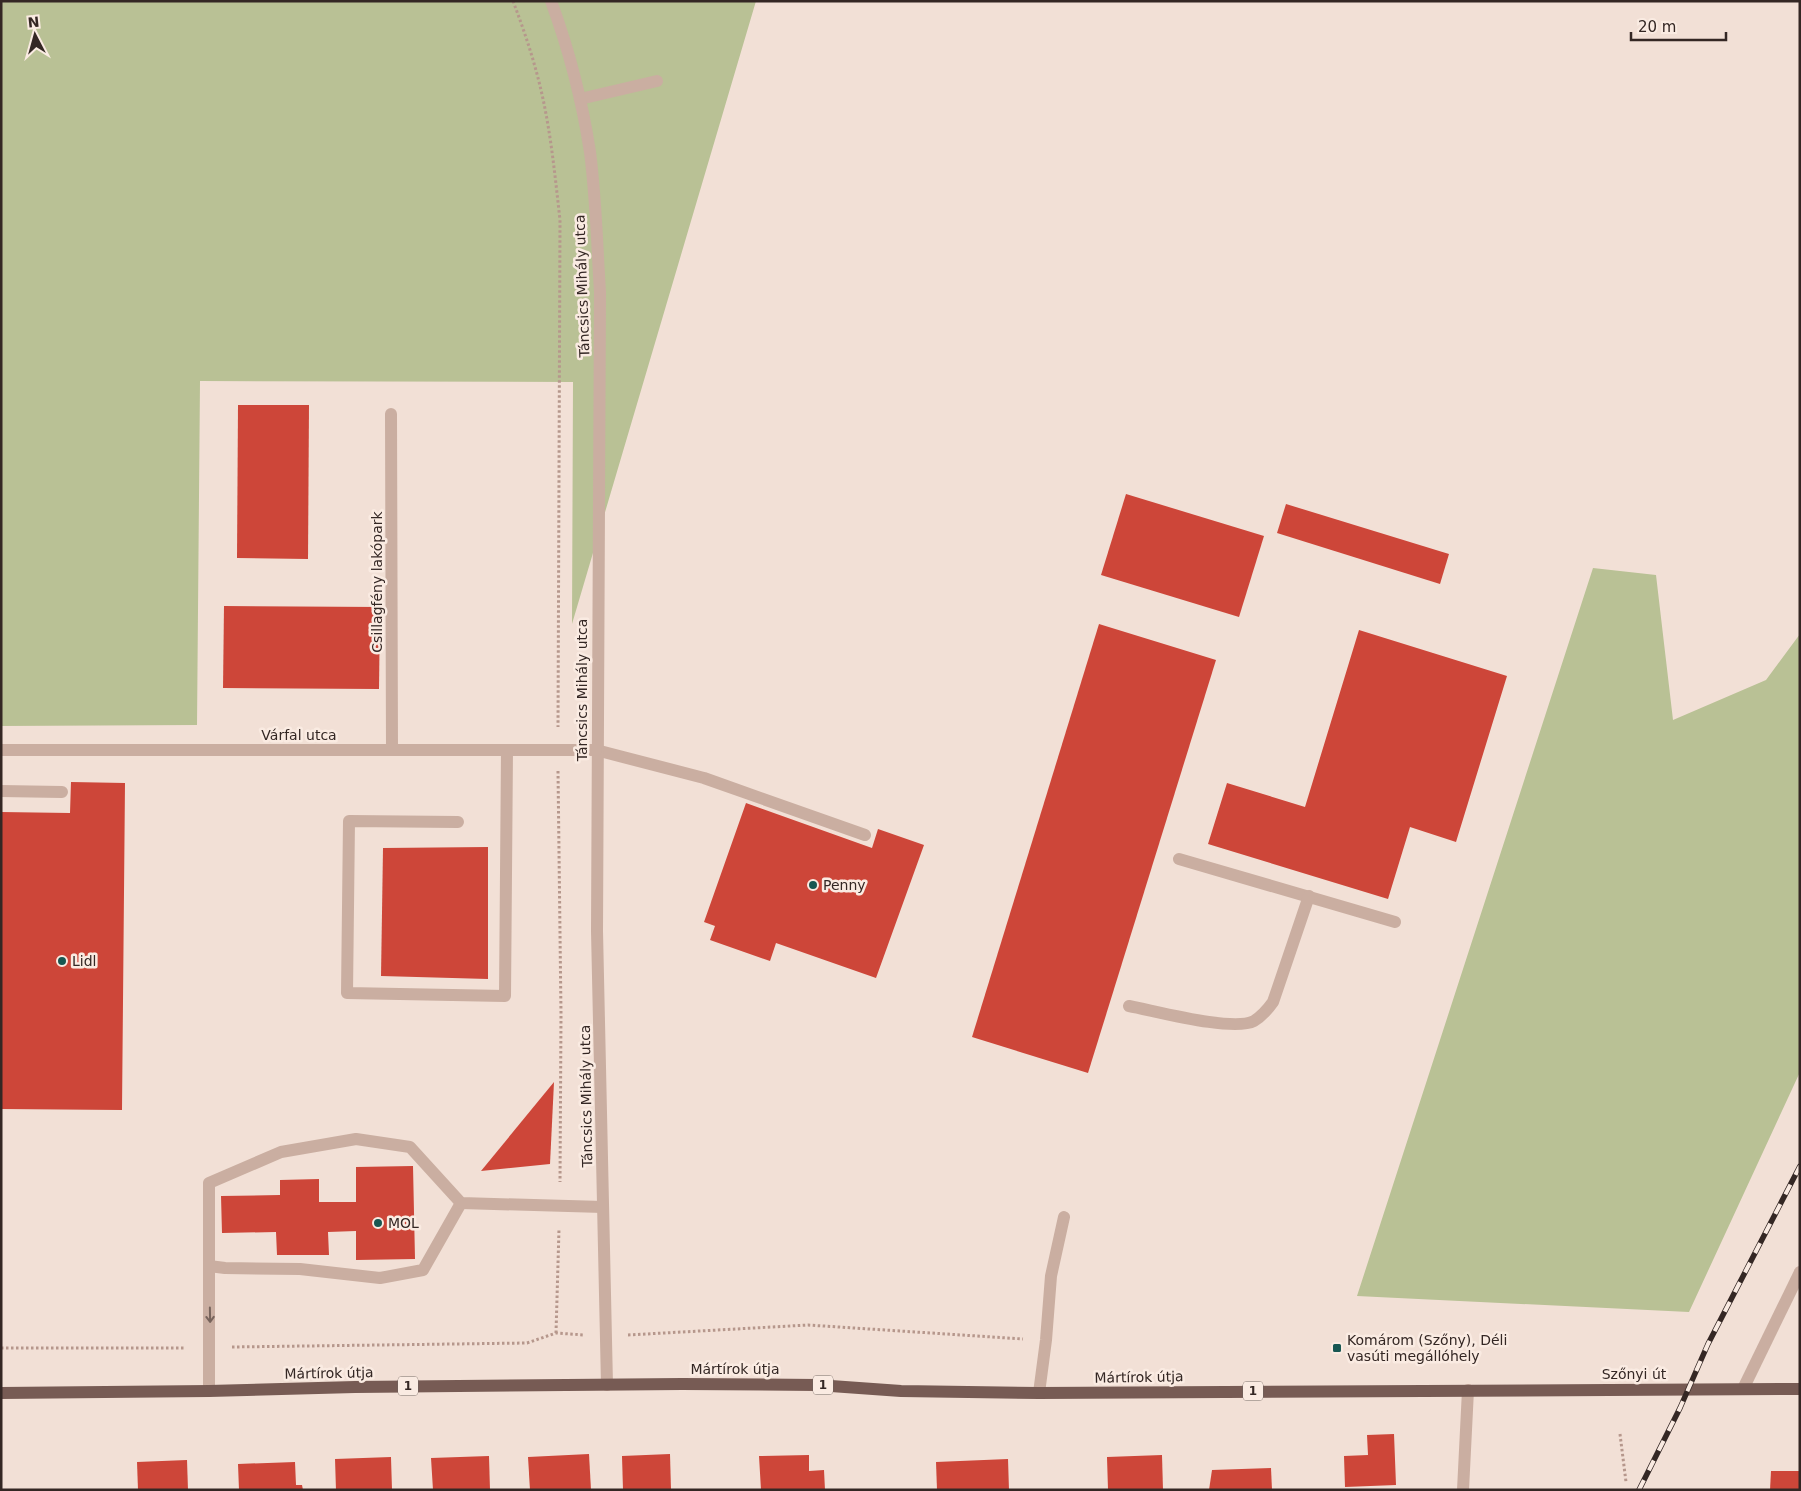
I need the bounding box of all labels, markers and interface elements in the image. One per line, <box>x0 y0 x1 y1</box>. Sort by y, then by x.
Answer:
north arrow <box>10 10 60 60</box>
scale bar <box>1631 10 1726 42</box>
text: N <box>27 14 40 31</box>
text: 20 m <box>1638 18 1676 36</box>
street label: Táncsics Mihály utca <box>572 214 593 359</box>
street label: Csillagfény lakópark <box>369 510 385 653</box>
street label: Táncsics Mihály utca <box>574 619 590 762</box>
street label: Várfal utca <box>261 727 337 743</box>
place label: Penny <box>823 877 866 893</box>
marker: Penny <box>807 879 819 891</box>
place label: Lidl <box>72 953 96 969</box>
marker: Lidl <box>56 955 68 967</box>
street label: Táncsics Mihály utca <box>577 1025 595 1168</box>
place label: MOL <box>388 1215 419 1231</box>
marker: MOL <box>372 1217 384 1229</box>
one-way arrow <box>205 1307 214 1323</box>
place label: Komárom (Szőny), Déli vasúti megállóhely <box>1347 1332 1507 1364</box>
marker: Komárom (Szőny), Déli vasúti megállóhely <box>1331 1342 1343 1354</box>
street label: Mártírok útja <box>690 1361 780 1377</box>
street label: Mártírok útja <box>284 1364 374 1382</box>
street label: Szőnyi út <box>1602 1366 1667 1382</box>
street label: Mártírok útja <box>1094 1368 1184 1386</box>
road number: 1 <box>398 1376 418 1395</box>
road number: 1 <box>813 1376 833 1394</box>
road number: 1 <box>1243 1382 1263 1400</box>

